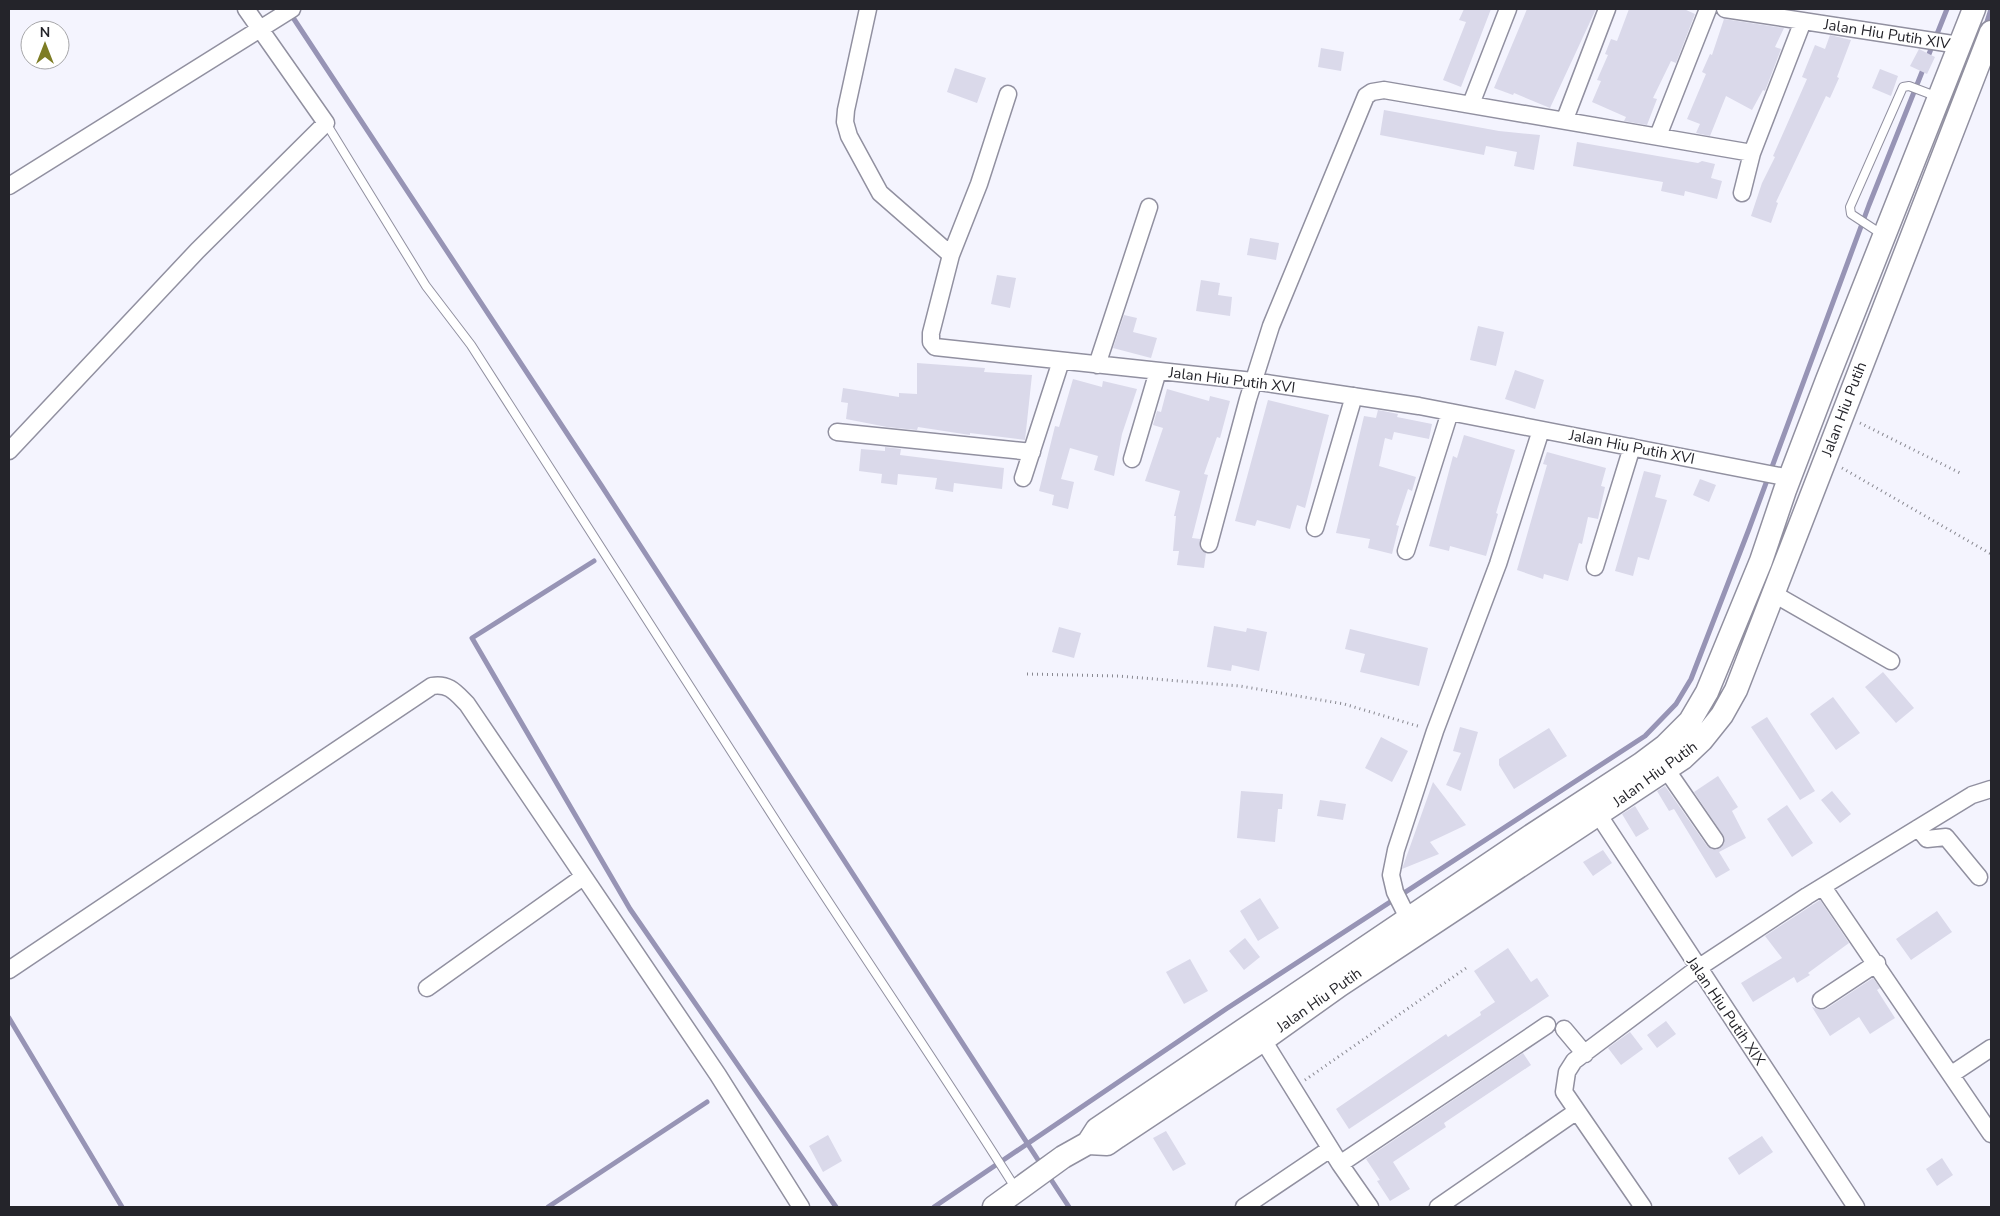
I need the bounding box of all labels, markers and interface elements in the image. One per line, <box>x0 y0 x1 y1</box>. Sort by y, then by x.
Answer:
street label: Jalan Hiu Putih XIV <box>1821 14 1952 54</box>
north arrow <box>20 20 70 70</box>
text: N <box>40 23 50 42</box>
street label: Jalan Hiu Putih <box>1816 359 1871 460</box>
street label: Jalan Hiu Putih XVI <box>1167 362 1296 398</box>
street label: Jalan Hiu Putih XVI <box>1567 425 1696 469</box>
street label: Jalan Hiu Putih <box>1608 737 1701 812</box>
street label: Jalan Hiu Putih XIX <box>1682 952 1770 1069</box>
street label: Jalan Hiu Putih <box>1272 963 1366 1037</box>

